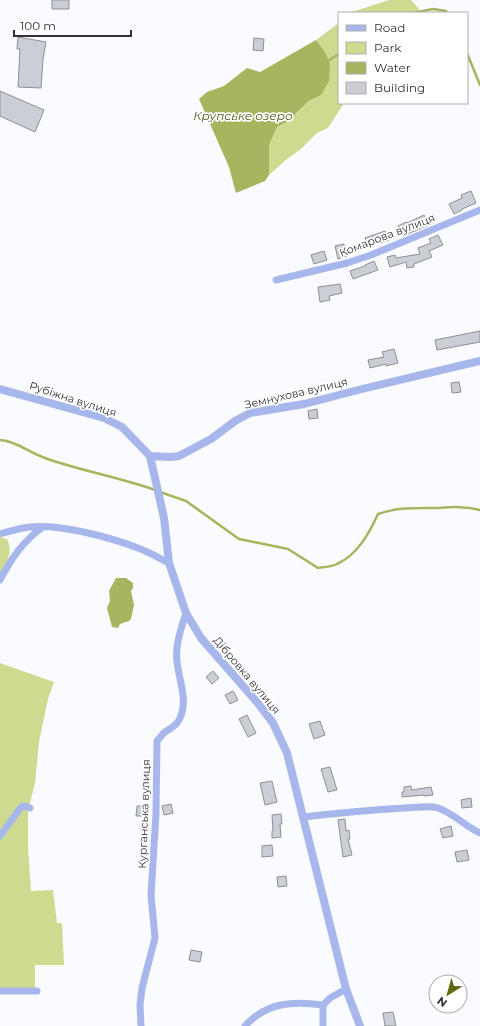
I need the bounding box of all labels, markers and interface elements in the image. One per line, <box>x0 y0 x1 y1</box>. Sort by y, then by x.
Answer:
scale bar <box>14 12 131 38</box>
legend <box>338 12 468 104</box>
text: 100 m <box>20 18 56 33</box>
text: Road <box>374 20 405 35</box>
text: Park <box>374 40 402 55</box>
text: Water <box>374 60 411 75</box>
text: Building <box>374 80 425 95</box>
water label: Крупське озеро <box>193 108 293 123</box>
street label: Комарова вулиця <box>337 210 437 260</box>
street label: Земнухова вулиця <box>243 374 349 412</box>
street label: Рубіжна вулиця <box>28 378 118 420</box>
street label: Дібровка вулиця <box>210 633 284 717</box>
street label: Курганська вулиця <box>135 759 153 869</box>
north arrow <box>428 974 468 1014</box>
text: N <box>434 994 450 1010</box>

